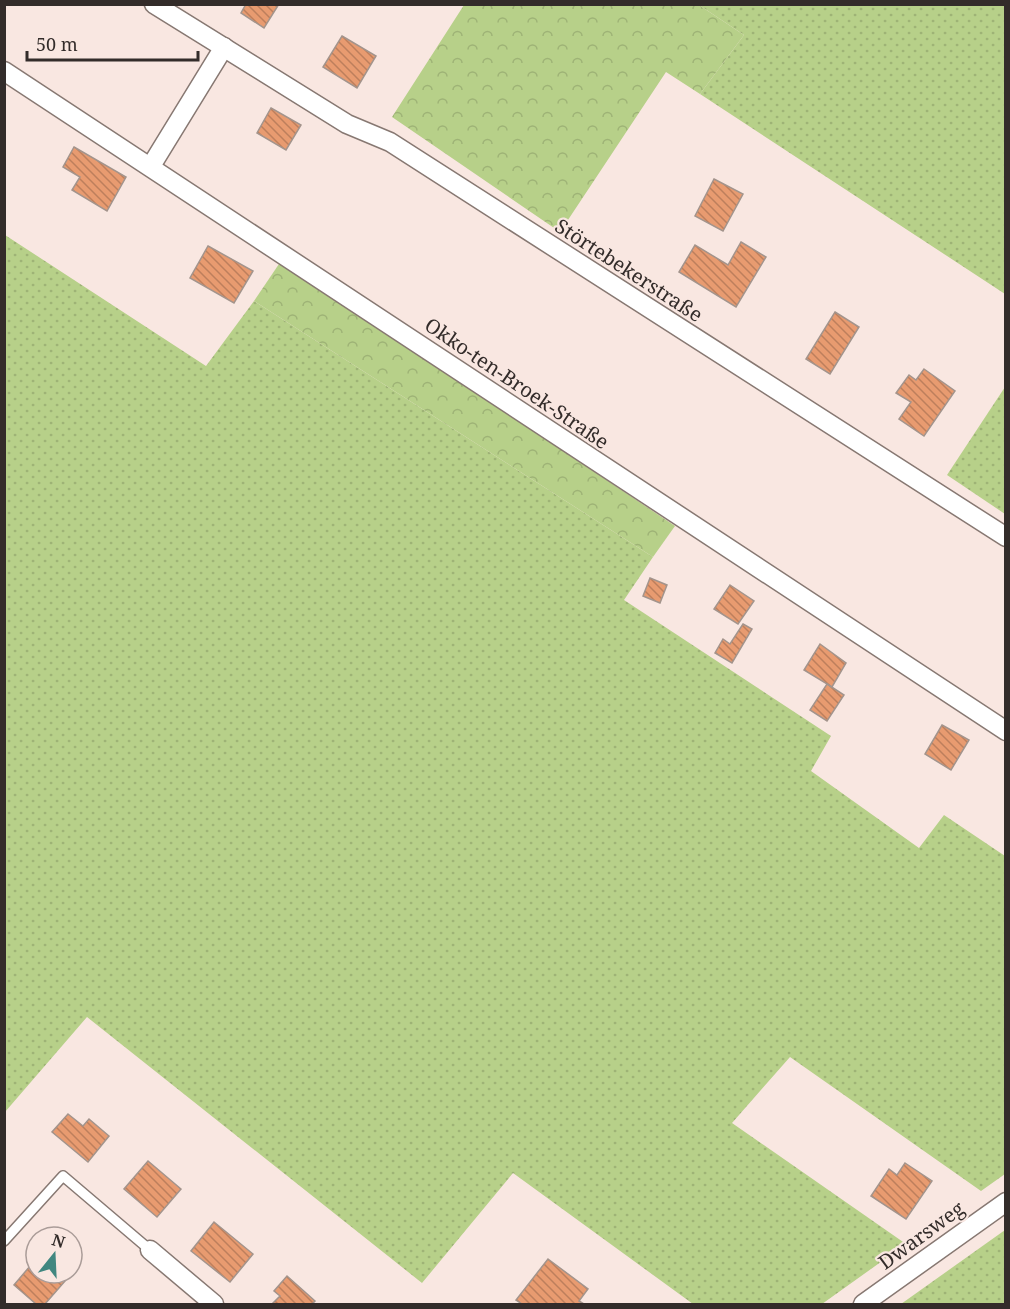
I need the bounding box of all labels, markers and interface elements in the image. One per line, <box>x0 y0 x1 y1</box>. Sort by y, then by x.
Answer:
scale bar <box>27 24 198 62</box>
text: 50 m <box>36 32 78 56</box>
street label: Störtebekerstraße <box>550 212 708 328</box>
street label: Okko-ten-Broek-Straße <box>420 311 614 455</box>
street label: Dwarsweg <box>873 1194 970 1275</box>
north arrow <box>24 1225 84 1285</box>
text: N <box>49 1228 68 1253</box>

